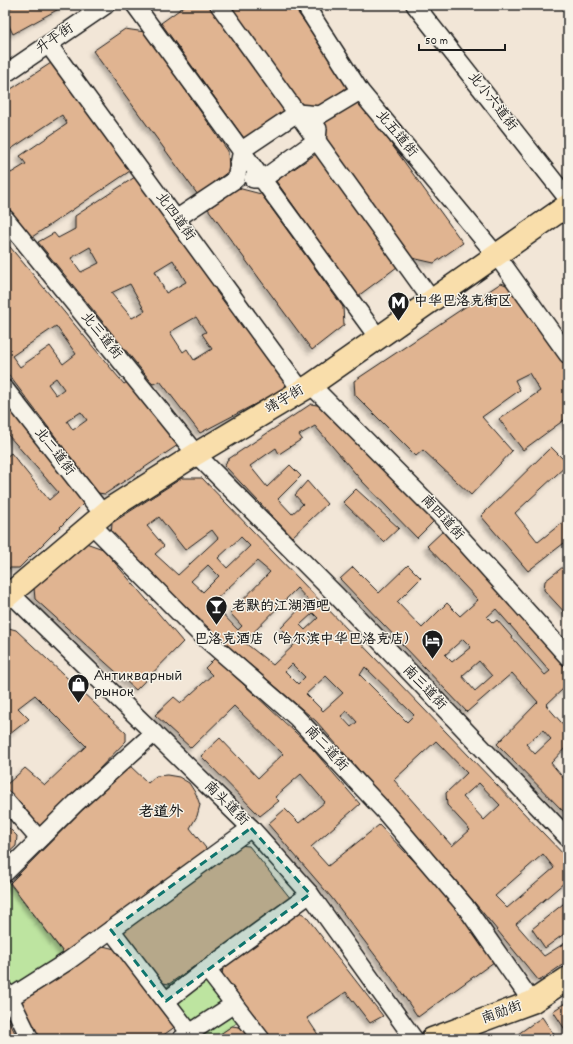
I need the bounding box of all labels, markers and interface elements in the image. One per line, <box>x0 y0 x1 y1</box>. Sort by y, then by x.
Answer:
street label: 升平街 <box>32 19 78 59</box>
scale bar <box>419 26 505 52</box>
text: 50 m <box>425 33 448 50</box>
street label: 北小六道街 <box>463 68 521 136</box>
street label: 北五道街 <box>370 106 422 162</box>
street label: 北四道街 <box>150 188 200 246</box>
metro station icon: 中华巴洛克街区 <box>386 289 412 322</box>
place label: 中华巴洛克街区 <box>414 292 512 312</box>
street label: 北三道街 <box>76 308 126 364</box>
street label: 靖宇街 <box>262 381 308 419</box>
street label: 北二道街 <box>29 424 79 480</box>
street label: 南四道街 <box>416 491 468 545</box>
bar icon: 老默的江湖酒吧 <box>204 594 230 627</box>
place label: 老默的江湖酒吧 <box>232 597 330 617</box>
hotel icon: 巴洛克酒店（哈尔滨中华巴洛克店） <box>420 627 446 660</box>
place label: 巴洛克酒店（哈尔滨中华巴洛克店） <box>194 630 418 650</box>
street label: 南三道街 <box>397 661 451 715</box>
place label: Антикварный рынок <box>93 667 183 703</box>
shop icon: Антикварный рынок <box>65 672 91 705</box>
street label: 南二道街 <box>300 722 352 776</box>
street label: 南头道街 <box>199 777 253 831</box>
district label: 老道外 <box>138 802 184 824</box>
street label: 南勋街 <box>479 996 525 1030</box>

